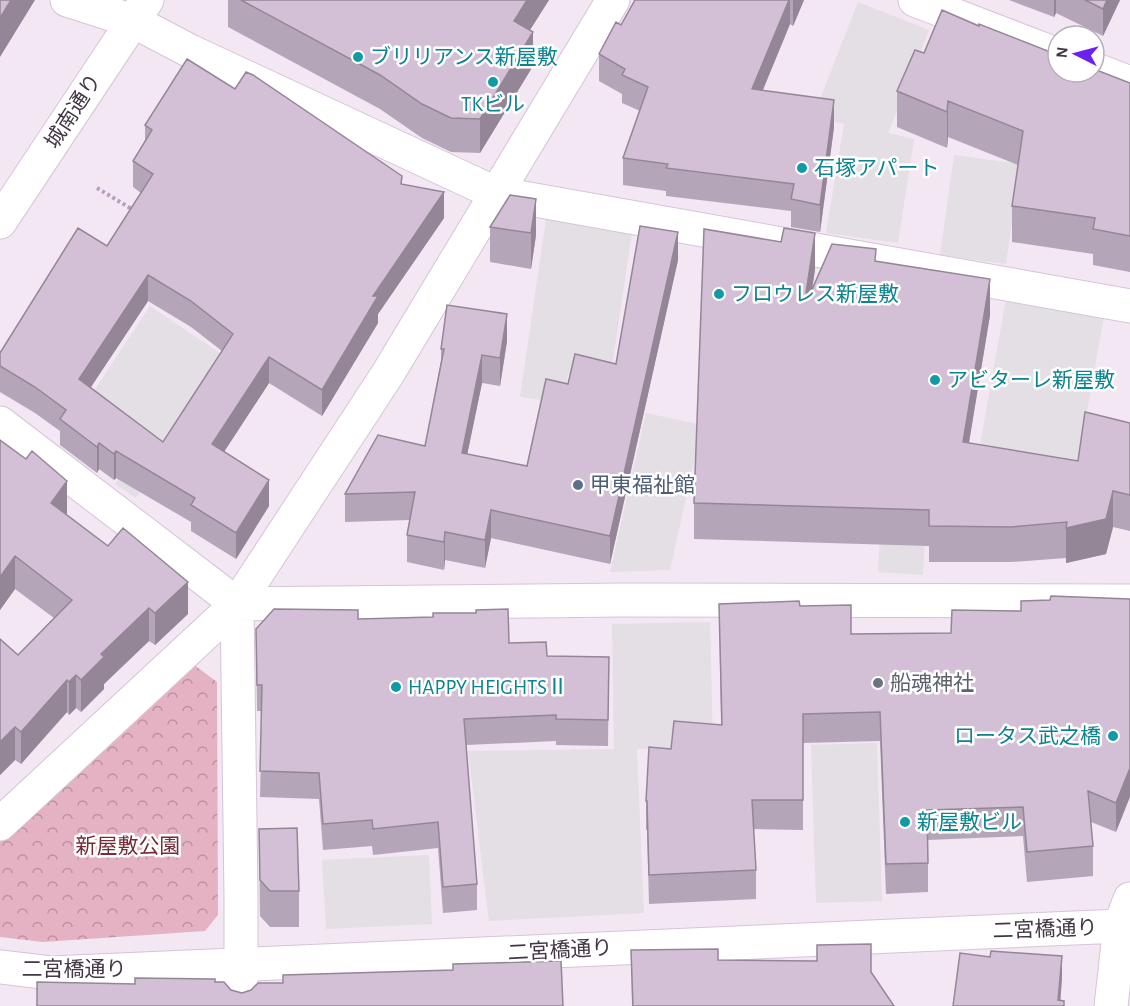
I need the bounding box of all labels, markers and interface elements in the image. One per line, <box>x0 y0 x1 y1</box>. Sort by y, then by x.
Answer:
north arrow <box>1046 24 1106 84</box>
place label: ブリリアンス新屋敷 <box>370 45 558 68</box>
text: N <box>1054 46 1071 59</box>
marker: ブリリアンス新屋敷 <box>351 50 365 64</box>
street label: 城南通り <box>41 70 105 152</box>
marker: TKビル <box>486 75 500 89</box>
place label: TKビル <box>461 93 525 115</box>
place label: 石塚アパート <box>814 157 940 179</box>
marker: 石塚アパート <box>795 161 809 175</box>
place label: フロウレス新屋敷 <box>731 283 899 305</box>
marker: フロウレス新屋敷 <box>712 287 726 301</box>
place label: アビターレ新屋敷 <box>947 369 1115 391</box>
marker: アビターレ新屋敷 <box>928 373 942 387</box>
place label: 甲東福祉館 <box>590 474 695 496</box>
marker: 甲東福祉館 <box>571 478 585 492</box>
place label: 船魂神社 <box>890 672 974 694</box>
marker: 船魂神社 <box>871 676 885 690</box>
place label: HAPPY HEIGHTSⅡ <box>408 677 568 698</box>
marker: HAPPY HEIGHTSⅡ <box>389 680 403 694</box>
place label: ロータス武之橋 <box>954 725 1101 747</box>
marker: ロータス武之橋 <box>1106 729 1120 743</box>
place label: 新屋敷ビル <box>917 811 1022 833</box>
marker: 新屋敷ビル <box>898 815 912 829</box>
park label: 新屋敷公園 <box>76 835 181 857</box>
street label: 二宮橋通り <box>992 916 1098 942</box>
street label: 二宮橋通り <box>507 936 613 964</box>
street label: 二宮橋通り <box>22 958 127 980</box>

